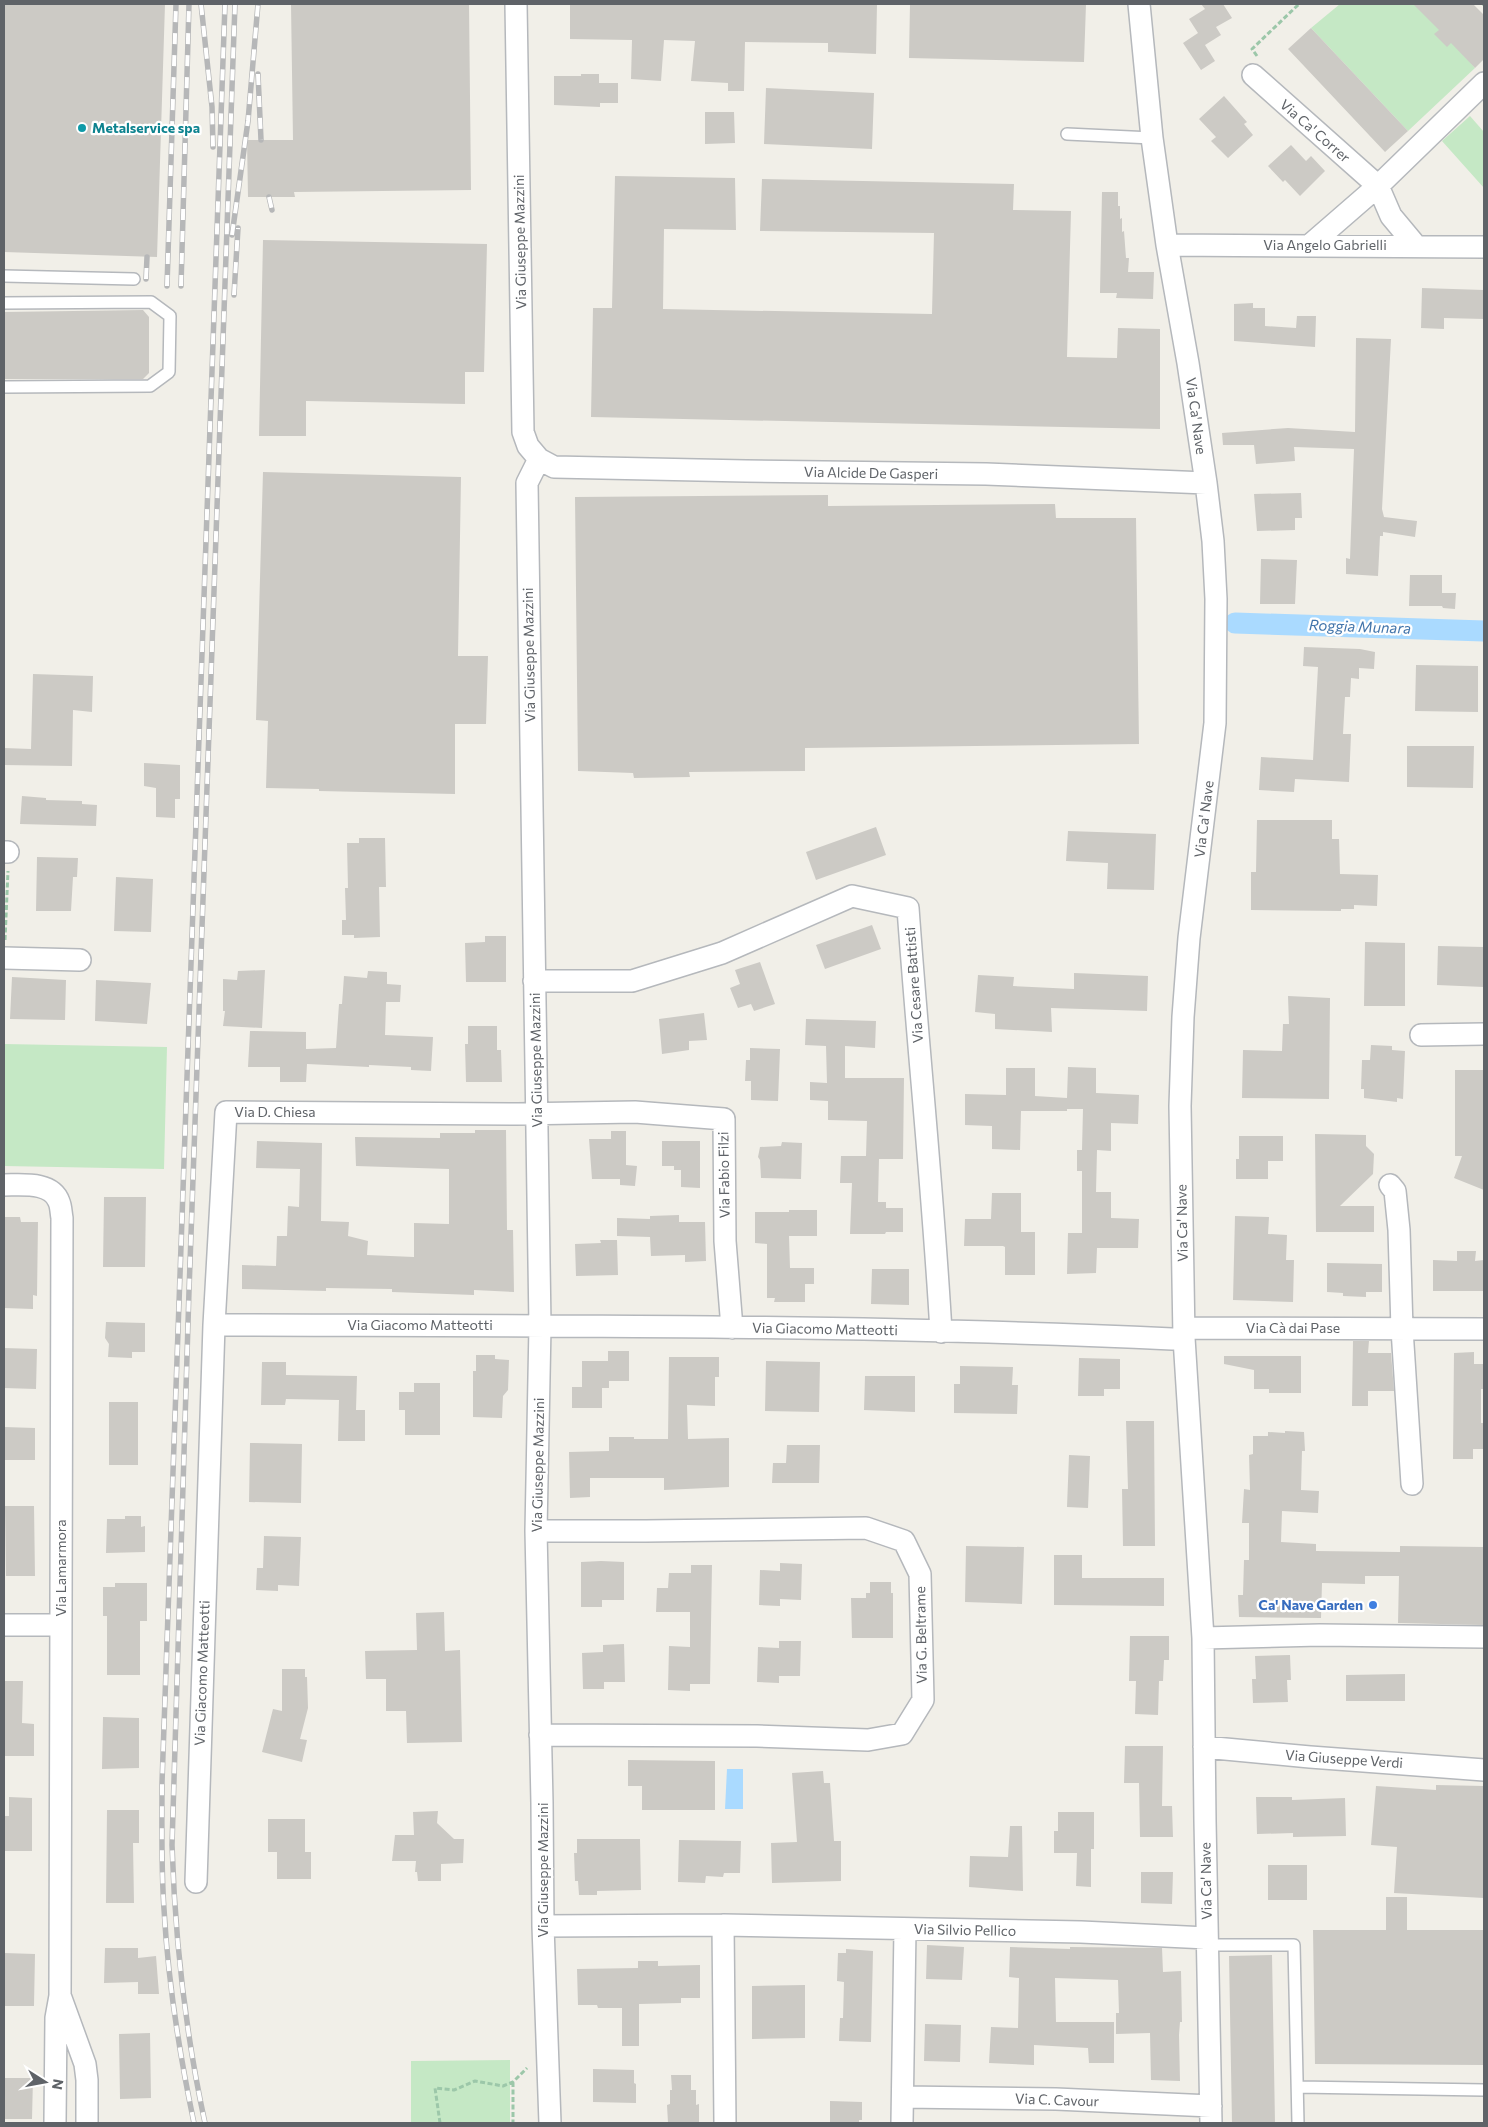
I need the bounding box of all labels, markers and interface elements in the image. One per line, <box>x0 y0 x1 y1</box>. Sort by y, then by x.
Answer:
street label: Via Ca' Correr <box>1277 95 1354 166</box>
place label: Metalservice spa <box>92 119 200 136</box>
marker: Metalservice spa <box>76 122 88 134</box>
street label: Via Giuseppe Mazzini <box>510 174 529 310</box>
street label: Via Angelo Gabrielli <box>1263 236 1387 253</box>
street label: Via Ca' Nave <box>1183 376 1210 456</box>
street label: Via Alcide De Gasperi <box>804 463 938 482</box>
street label: Via Giuseppe Mazzini <box>519 587 538 723</box>
water label: Roggia Munara <box>1309 615 1412 637</box>
street label: Via Ca' Nave <box>1190 779 1217 859</box>
street label: Via Cesare Battisti <box>901 926 926 1044</box>
street label: Via Giuseppe Mazzini <box>526 992 545 1128</box>
street label: Via D. Chiesa <box>234 1103 316 1120</box>
street label: Via Fabio Filzi <box>714 1131 733 1219</box>
street label: Via Ca' Nave <box>1172 1184 1191 1262</box>
street label: Via Giacomo Matteotti <box>347 1316 493 1333</box>
street label: Via Giacomo Matteotti <box>752 1319 898 1338</box>
street label: Via Cà dai Pase <box>1246 1319 1340 1336</box>
street label: Via Giuseppe Mazzini <box>528 1397 547 1533</box>
street label: Via Lamarmora <box>52 1519 69 1617</box>
street label: Via G. Beltrame <box>911 1586 930 1684</box>
place label: Ca' Nave Garden <box>1258 1596 1363 1613</box>
marker: Ca' Nave Garden <box>1367 1599 1379 1611</box>
street label: Via Giacomo Matteotti <box>190 1600 213 1746</box>
street label: Via Giuseppe Verdi <box>1284 1746 1404 1771</box>
street label: Via Giuseppe Mazzini <box>534 1803 551 1938</box>
street label: Via Ca' Nave <box>1196 1842 1215 1920</box>
street label: Via Silvio Pellico <box>914 1920 1016 1939</box>
north arrow <box>20 2057 70 2107</box>
text: N <box>49 2078 68 2091</box>
street label: Via C. Cavour <box>1015 2090 1100 2109</box>

